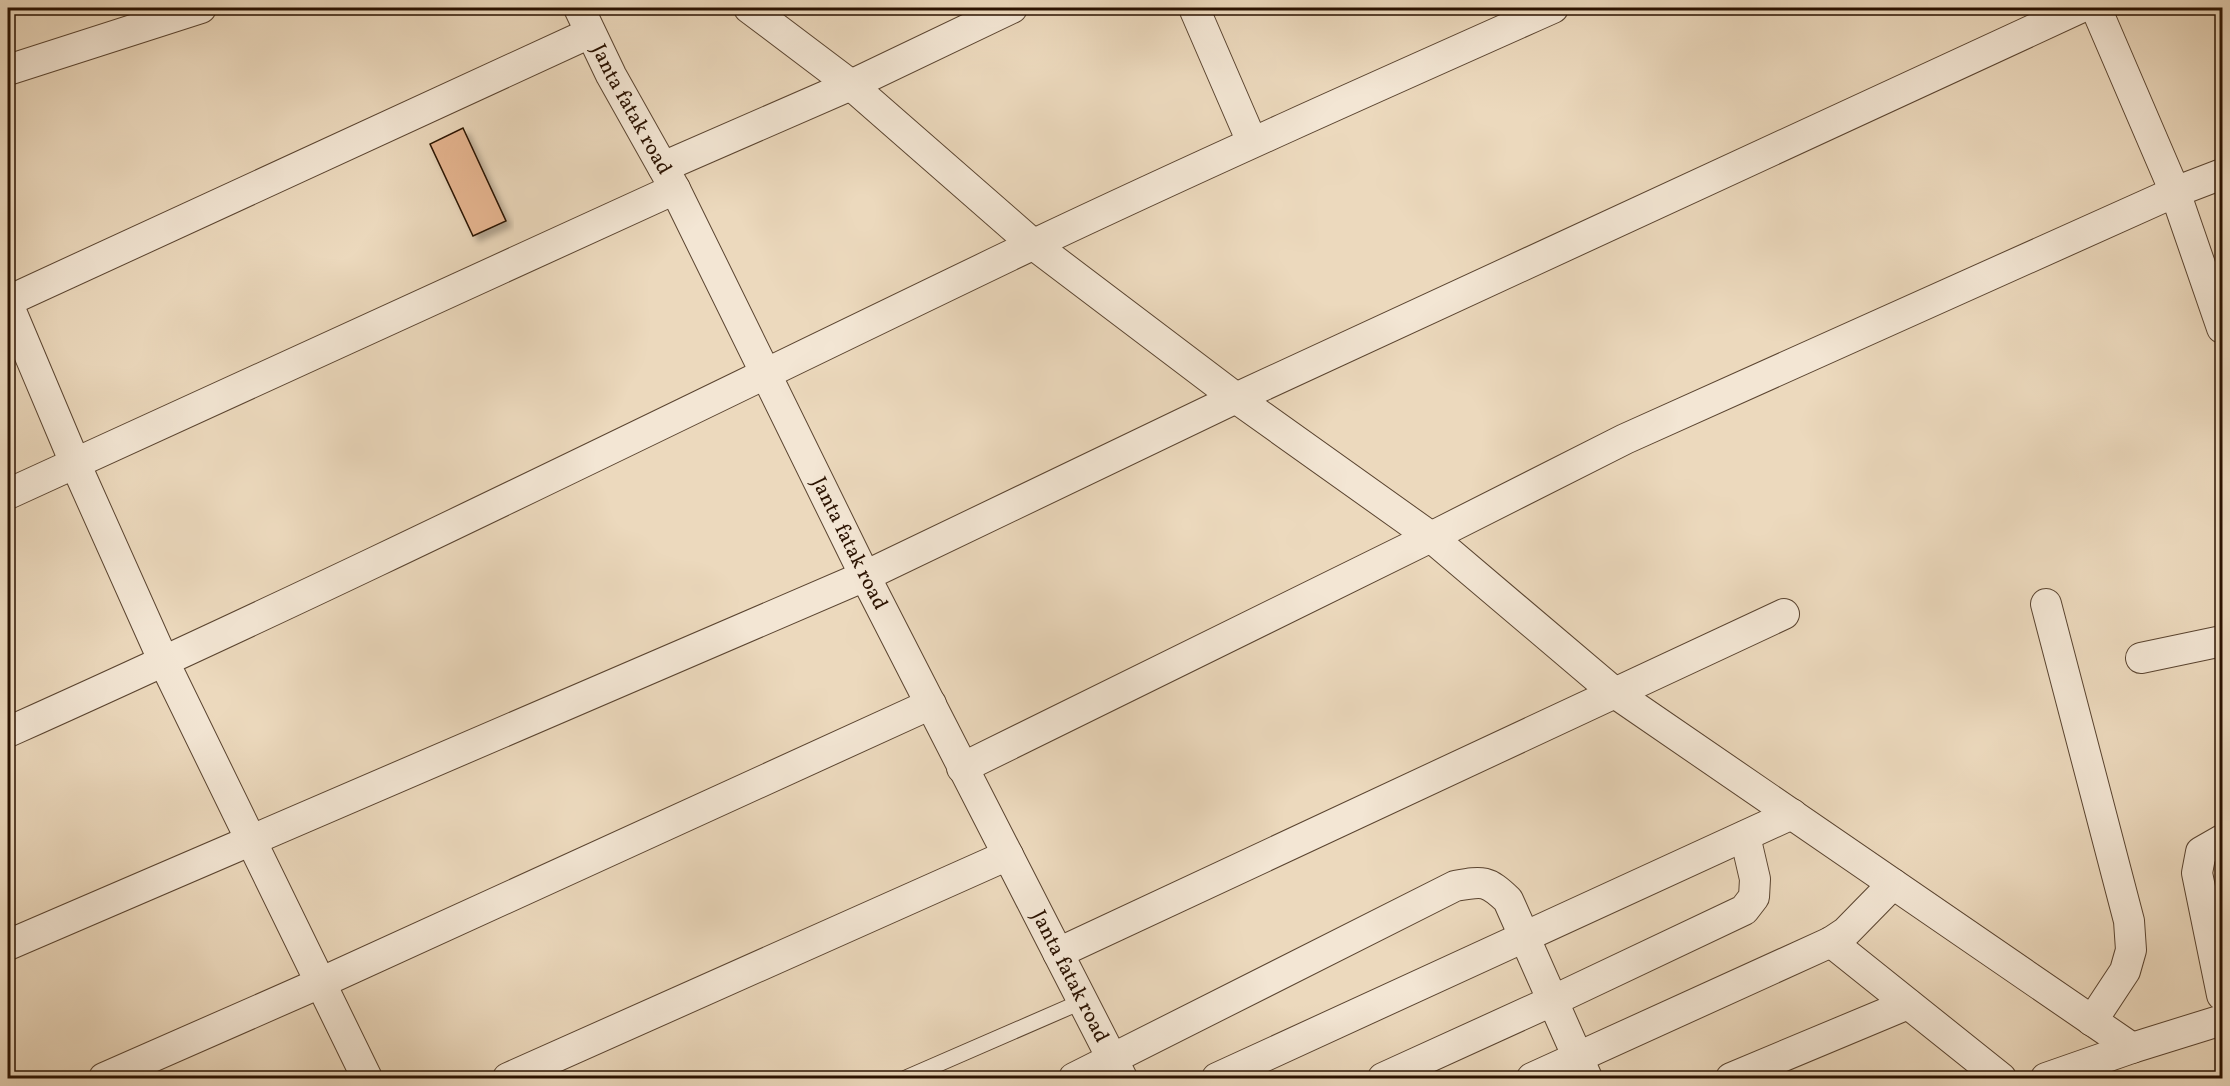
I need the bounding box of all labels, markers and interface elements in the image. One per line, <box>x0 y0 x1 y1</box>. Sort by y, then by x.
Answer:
street label: Janta fatak road <box>584 39 679 180</box>
street label: Janta fatak road <box>804 472 895 615</box>
street label: Janta fatak road <box>1024 905 1116 1048</box>

